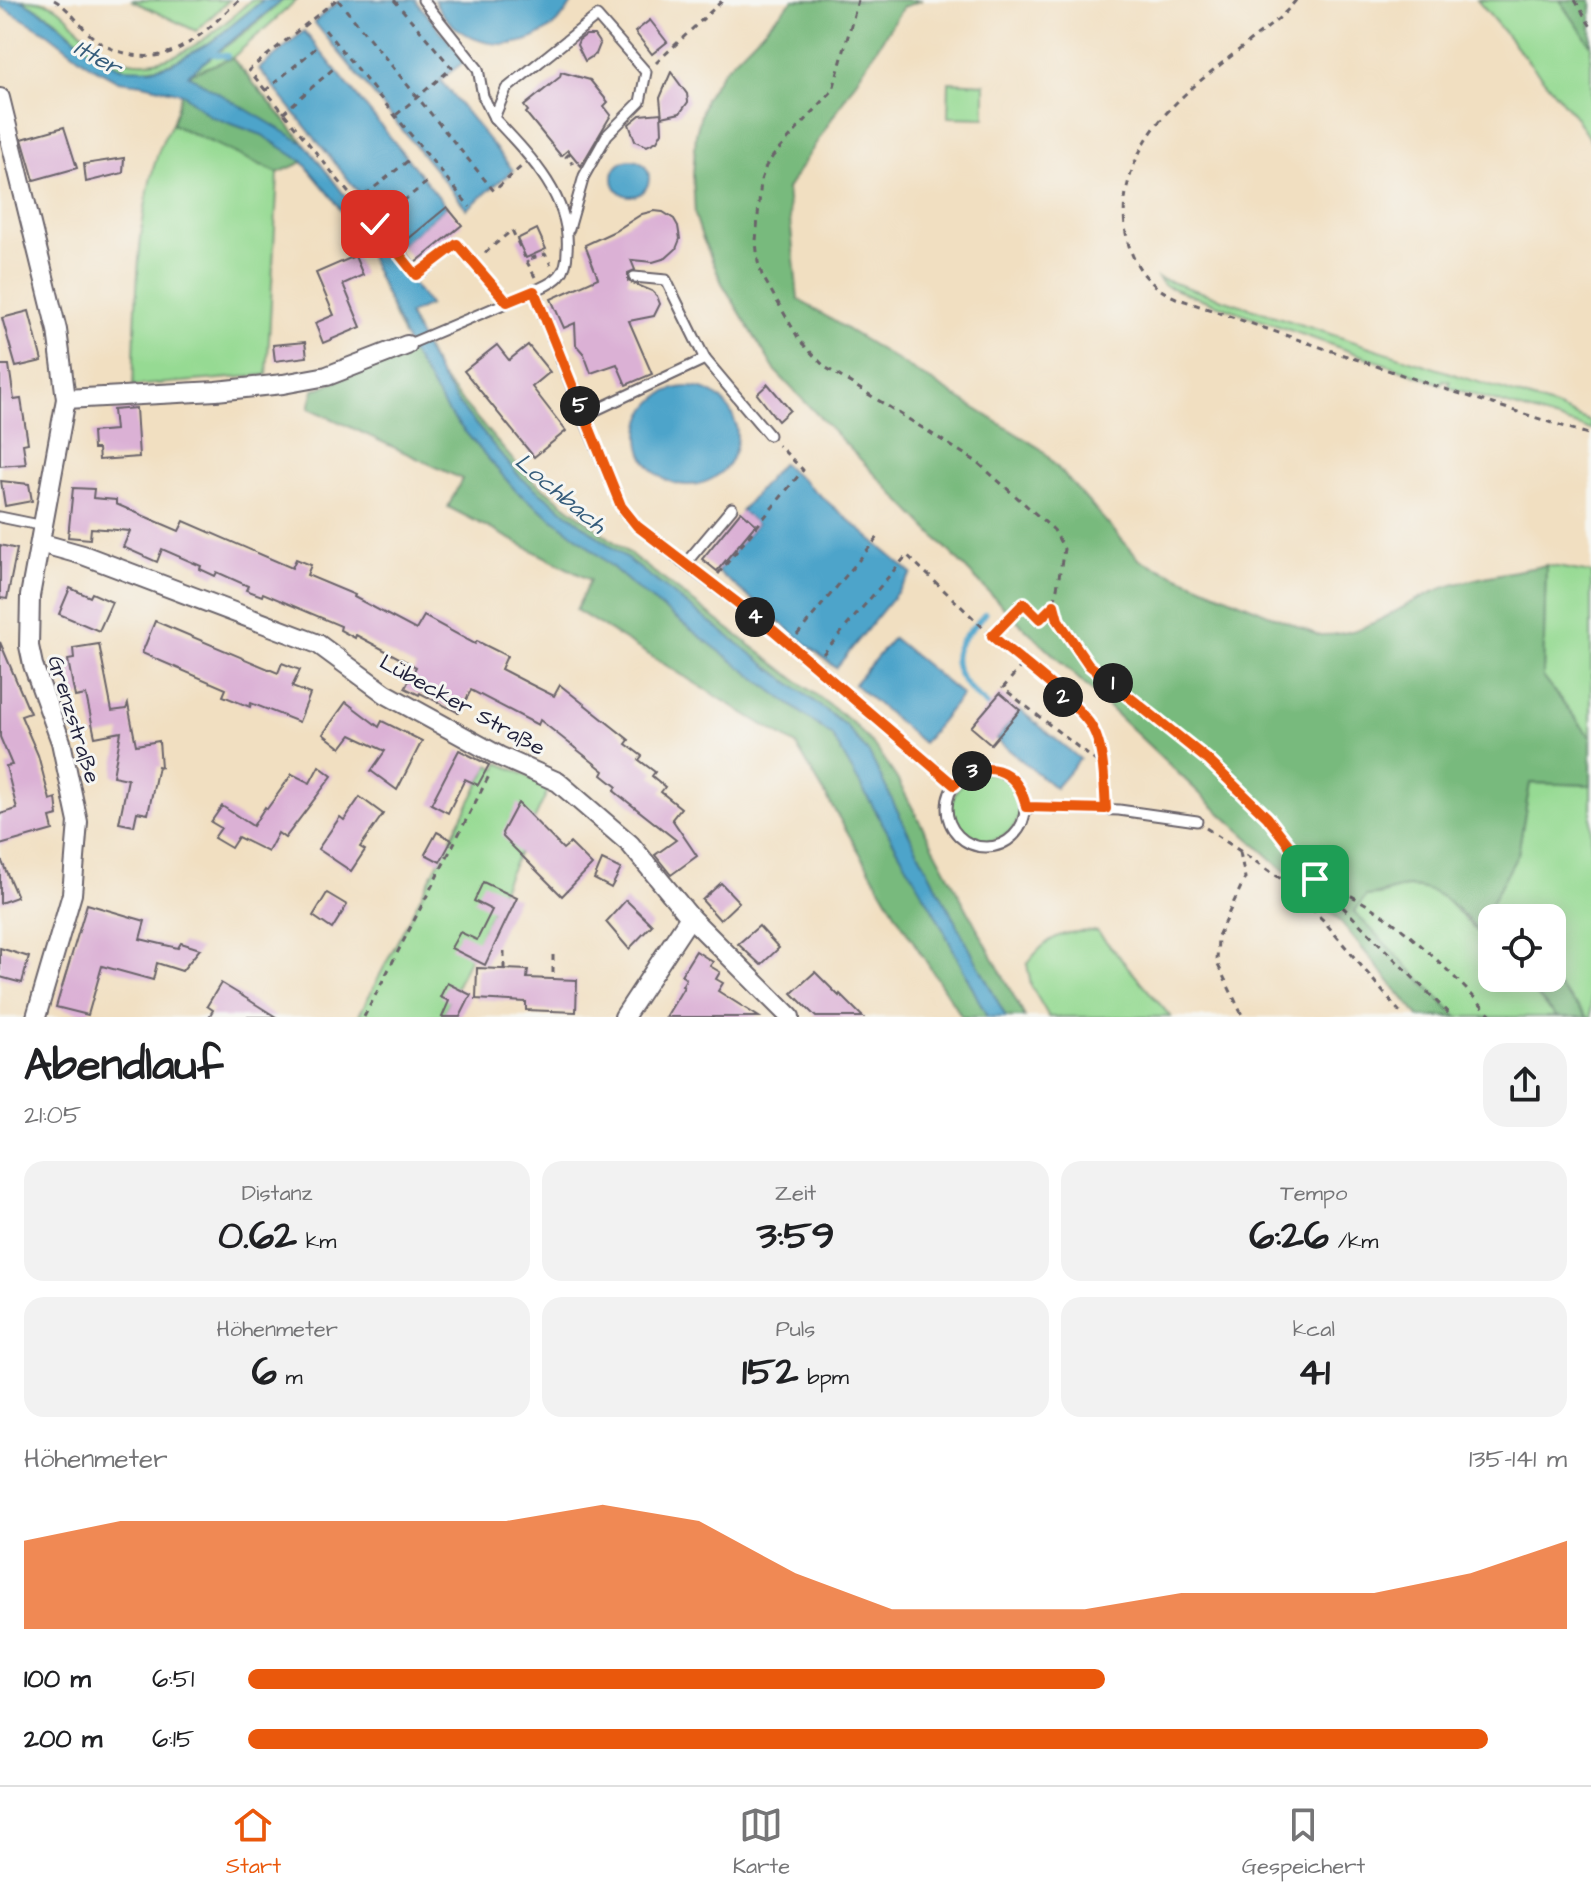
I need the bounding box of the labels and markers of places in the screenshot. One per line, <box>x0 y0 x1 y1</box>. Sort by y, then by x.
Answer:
pin <box>341 190 409 258</box>
pin: 5 <box>560 386 600 426</box>
pin: 4 <box>735 597 775 637</box>
pin: 1 <box>1093 663 1133 703</box>
pin: 2 <box>1043 677 1083 717</box>
pin: 3 <box>952 751 992 791</box>
pin <box>1281 845 1349 913</box>

